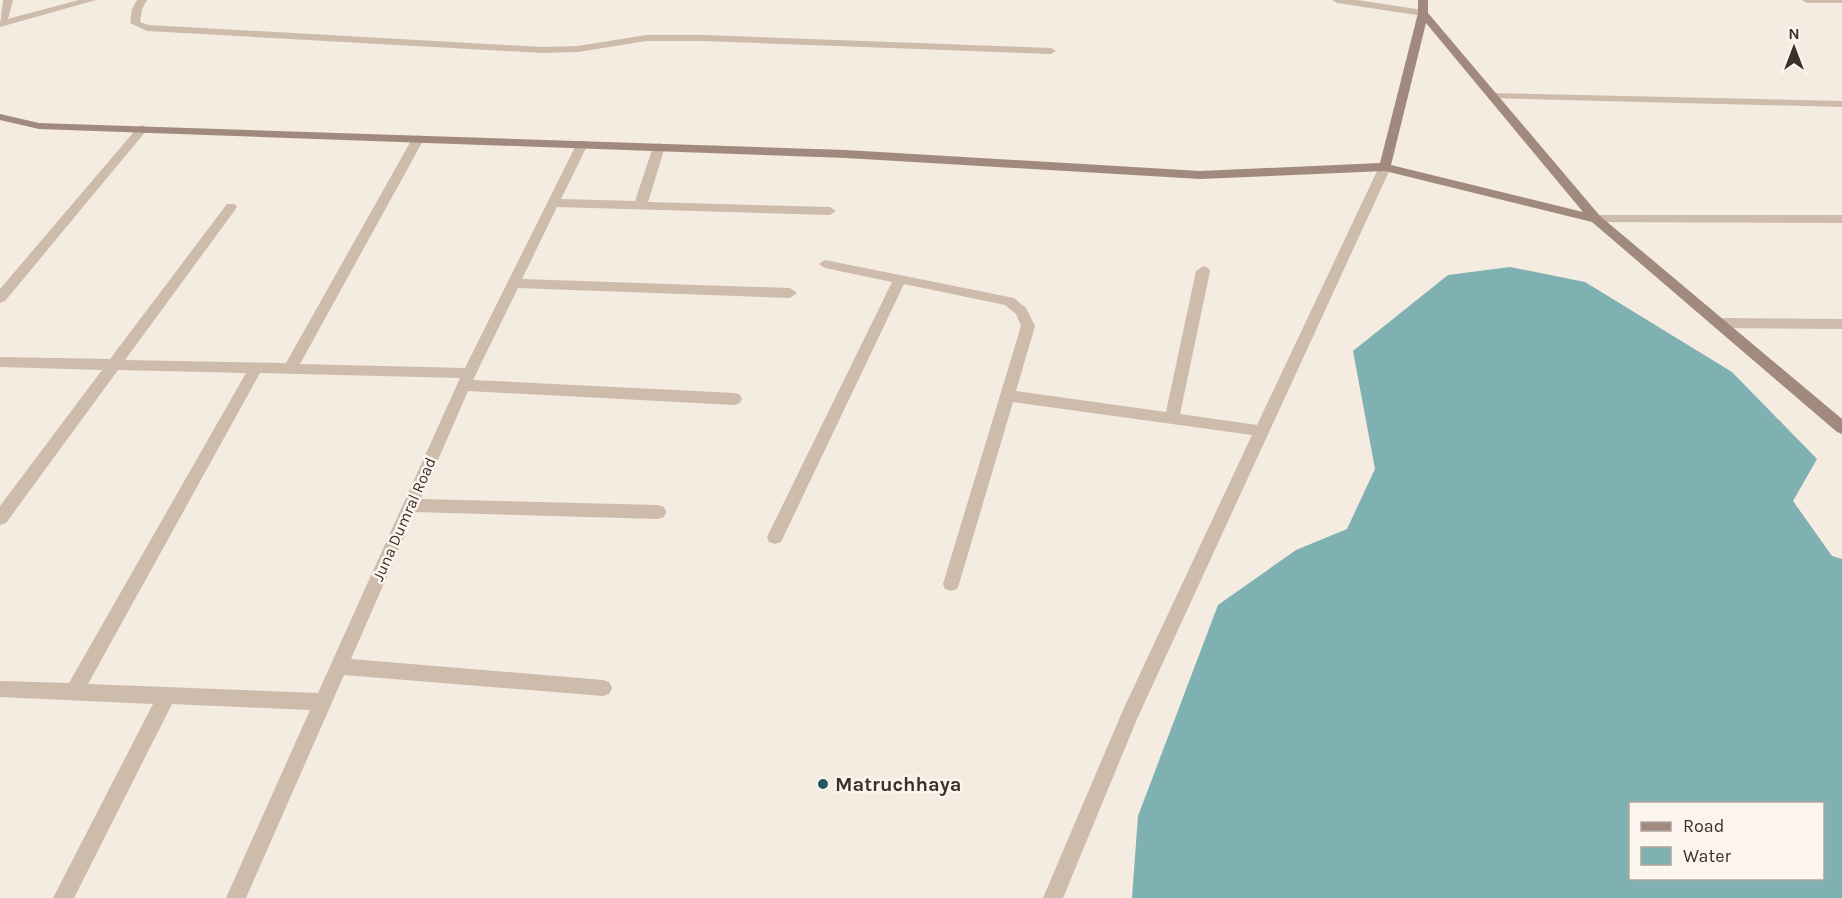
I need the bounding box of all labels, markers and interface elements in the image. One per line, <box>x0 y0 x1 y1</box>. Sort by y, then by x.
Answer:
north arrow <box>1764 18 1824 78</box>
text: N <box>1788 24 1800 43</box>
street label: Juna Dumral Road <box>368 454 440 584</box>
place label: Matruchhaya <box>835 773 961 796</box>
marker: Matruchhaya <box>816 777 830 791</box>
legend <box>1629 802 1824 880</box>
text: Road <box>1683 815 1724 837</box>
text: Water <box>1683 845 1731 867</box>

